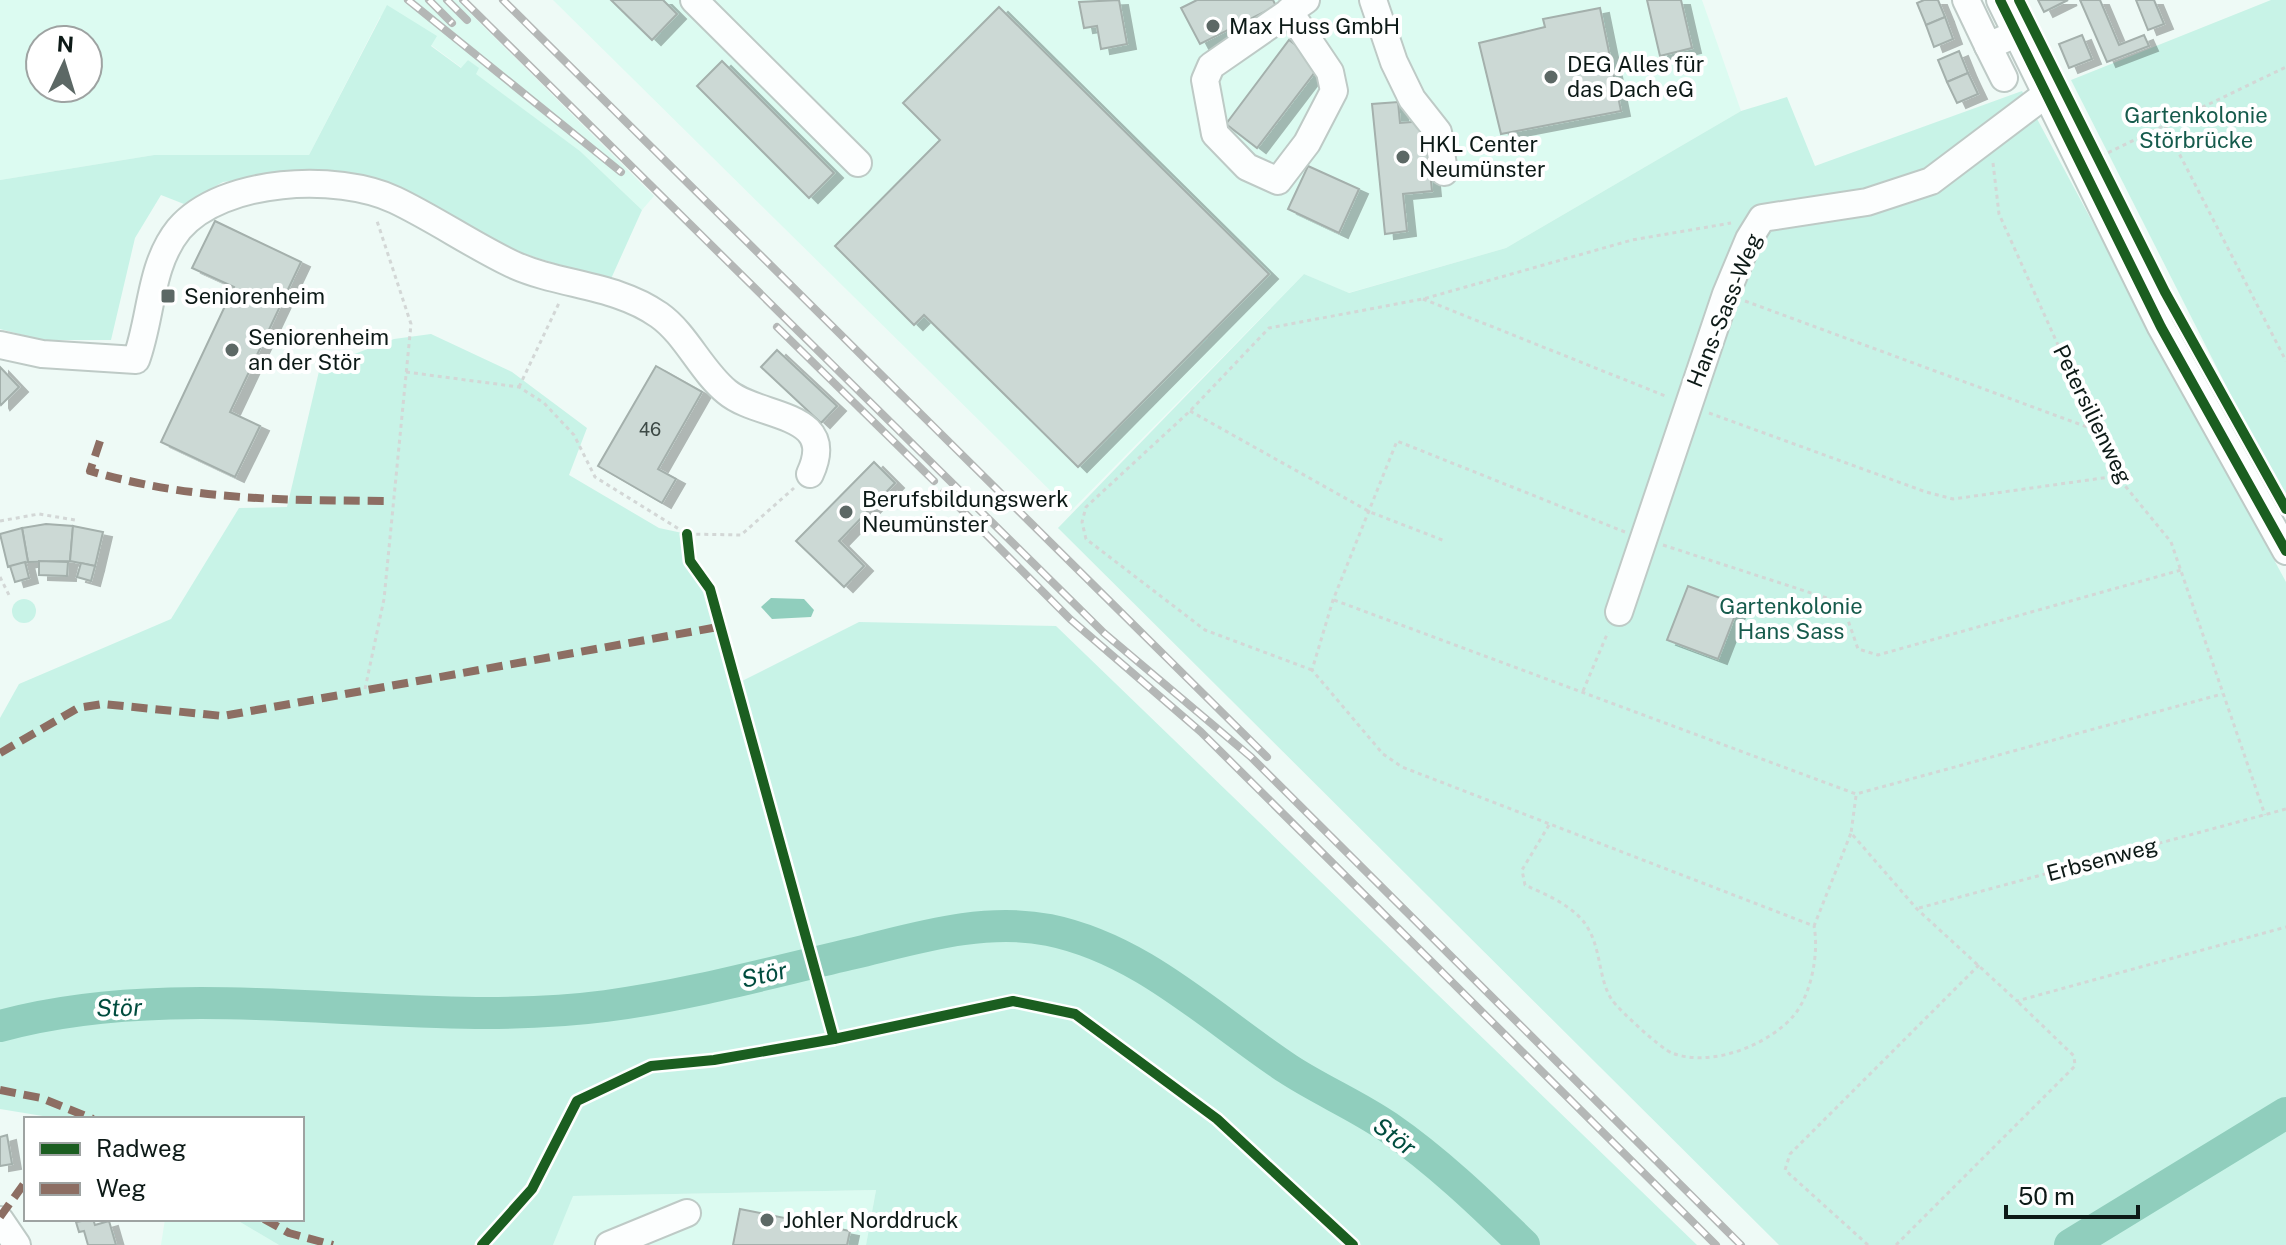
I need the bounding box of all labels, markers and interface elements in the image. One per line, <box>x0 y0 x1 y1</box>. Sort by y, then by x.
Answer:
place label: Max Huss GmbH <box>1229 13 1400 39</box>
marker: Max Huss GmbH <box>1204 17 1222 35</box>
north arrow <box>24 24 104 104</box>
text: N <box>56 30 75 58</box>
place label: DEG Alles für das Dach eG <box>1567 51 1704 102</box>
marker: DEG Alles für das Dach eG <box>1542 68 1560 86</box>
park label: Gartenkolonie Störbrücke <box>2124 102 2268 153</box>
place label: HKL Center Neumünster <box>1419 131 1546 182</box>
marker: HKL Center Neumünster <box>1394 148 1412 166</box>
street label: Hans-Sass-Weg <box>1681 229 1767 391</box>
place label: Seniorenheim <box>184 283 325 309</box>
marker: Seniorenheim <box>159 287 177 305</box>
place label: Seniorenheim an der Stör <box>248 324 389 375</box>
street label: Petersilienweg <box>2048 340 2138 488</box>
marker: Seniorenheim an der Stör <box>223 341 241 359</box>
house number: 46 <box>639 419 661 440</box>
place label: Berufsbildungswerk Neumünster <box>862 486 1069 537</box>
marker: Berufsbildungswerk Neumünster <box>837 503 855 521</box>
park label: Gartenkolonie Hans Sass <box>1719 593 1863 644</box>
street label: Erbsenweg <box>2044 832 2160 886</box>
water label: Stör <box>738 955 791 993</box>
water label: Stör <box>96 993 143 1021</box>
water label: Stör <box>1368 1111 1423 1162</box>
legend <box>24 1117 304 1221</box>
text: Radweg <box>96 1134 187 1162</box>
scale bar <box>2006 1169 2138 1219</box>
text: Weg <box>96 1174 146 1202</box>
text: 50 m <box>2018 1182 2075 1210</box>
place label: Johler Norddruck <box>783 1207 958 1233</box>
marker: Johler Norddruck <box>758 1211 776 1229</box>

